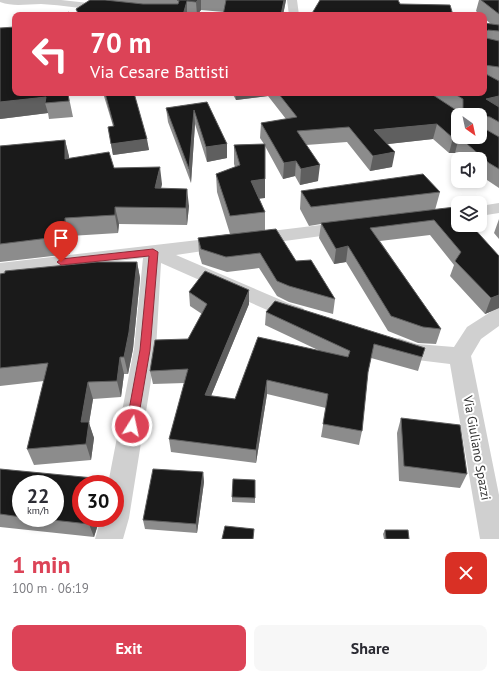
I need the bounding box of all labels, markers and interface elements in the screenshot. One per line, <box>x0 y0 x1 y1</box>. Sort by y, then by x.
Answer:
text: 70 m <box>90 24 151 61</box>
icon: left <box>24 28 76 80</box>
text: Via Cesare Battisti <box>90 60 229 83</box>
north arrow <box>451 108 487 144</box>
map controls <box>451 108 487 232</box>
button: sound <box>451 152 487 188</box>
button: layers <box>451 196 487 232</box>
pin <box>44 221 78 262</box>
icon: arrive <box>50 227 72 249</box>
street label: Via Giuliano Spazzi <box>459 393 495 502</box>
position arrow <box>111 405 153 447</box>
speed limit sign: 30 <box>72 475 124 527</box>
text: 22 <box>27 483 49 509</box>
text: km/h <box>27 504 49 517</box>
text: 1 min <box>12 549 71 580</box>
button: close <box>445 552 487 594</box>
text: 100 m · 06:19 <box>12 580 89 597</box>
button: Exit <box>12 625 246 671</box>
button: Share <box>254 625 487 671</box>

